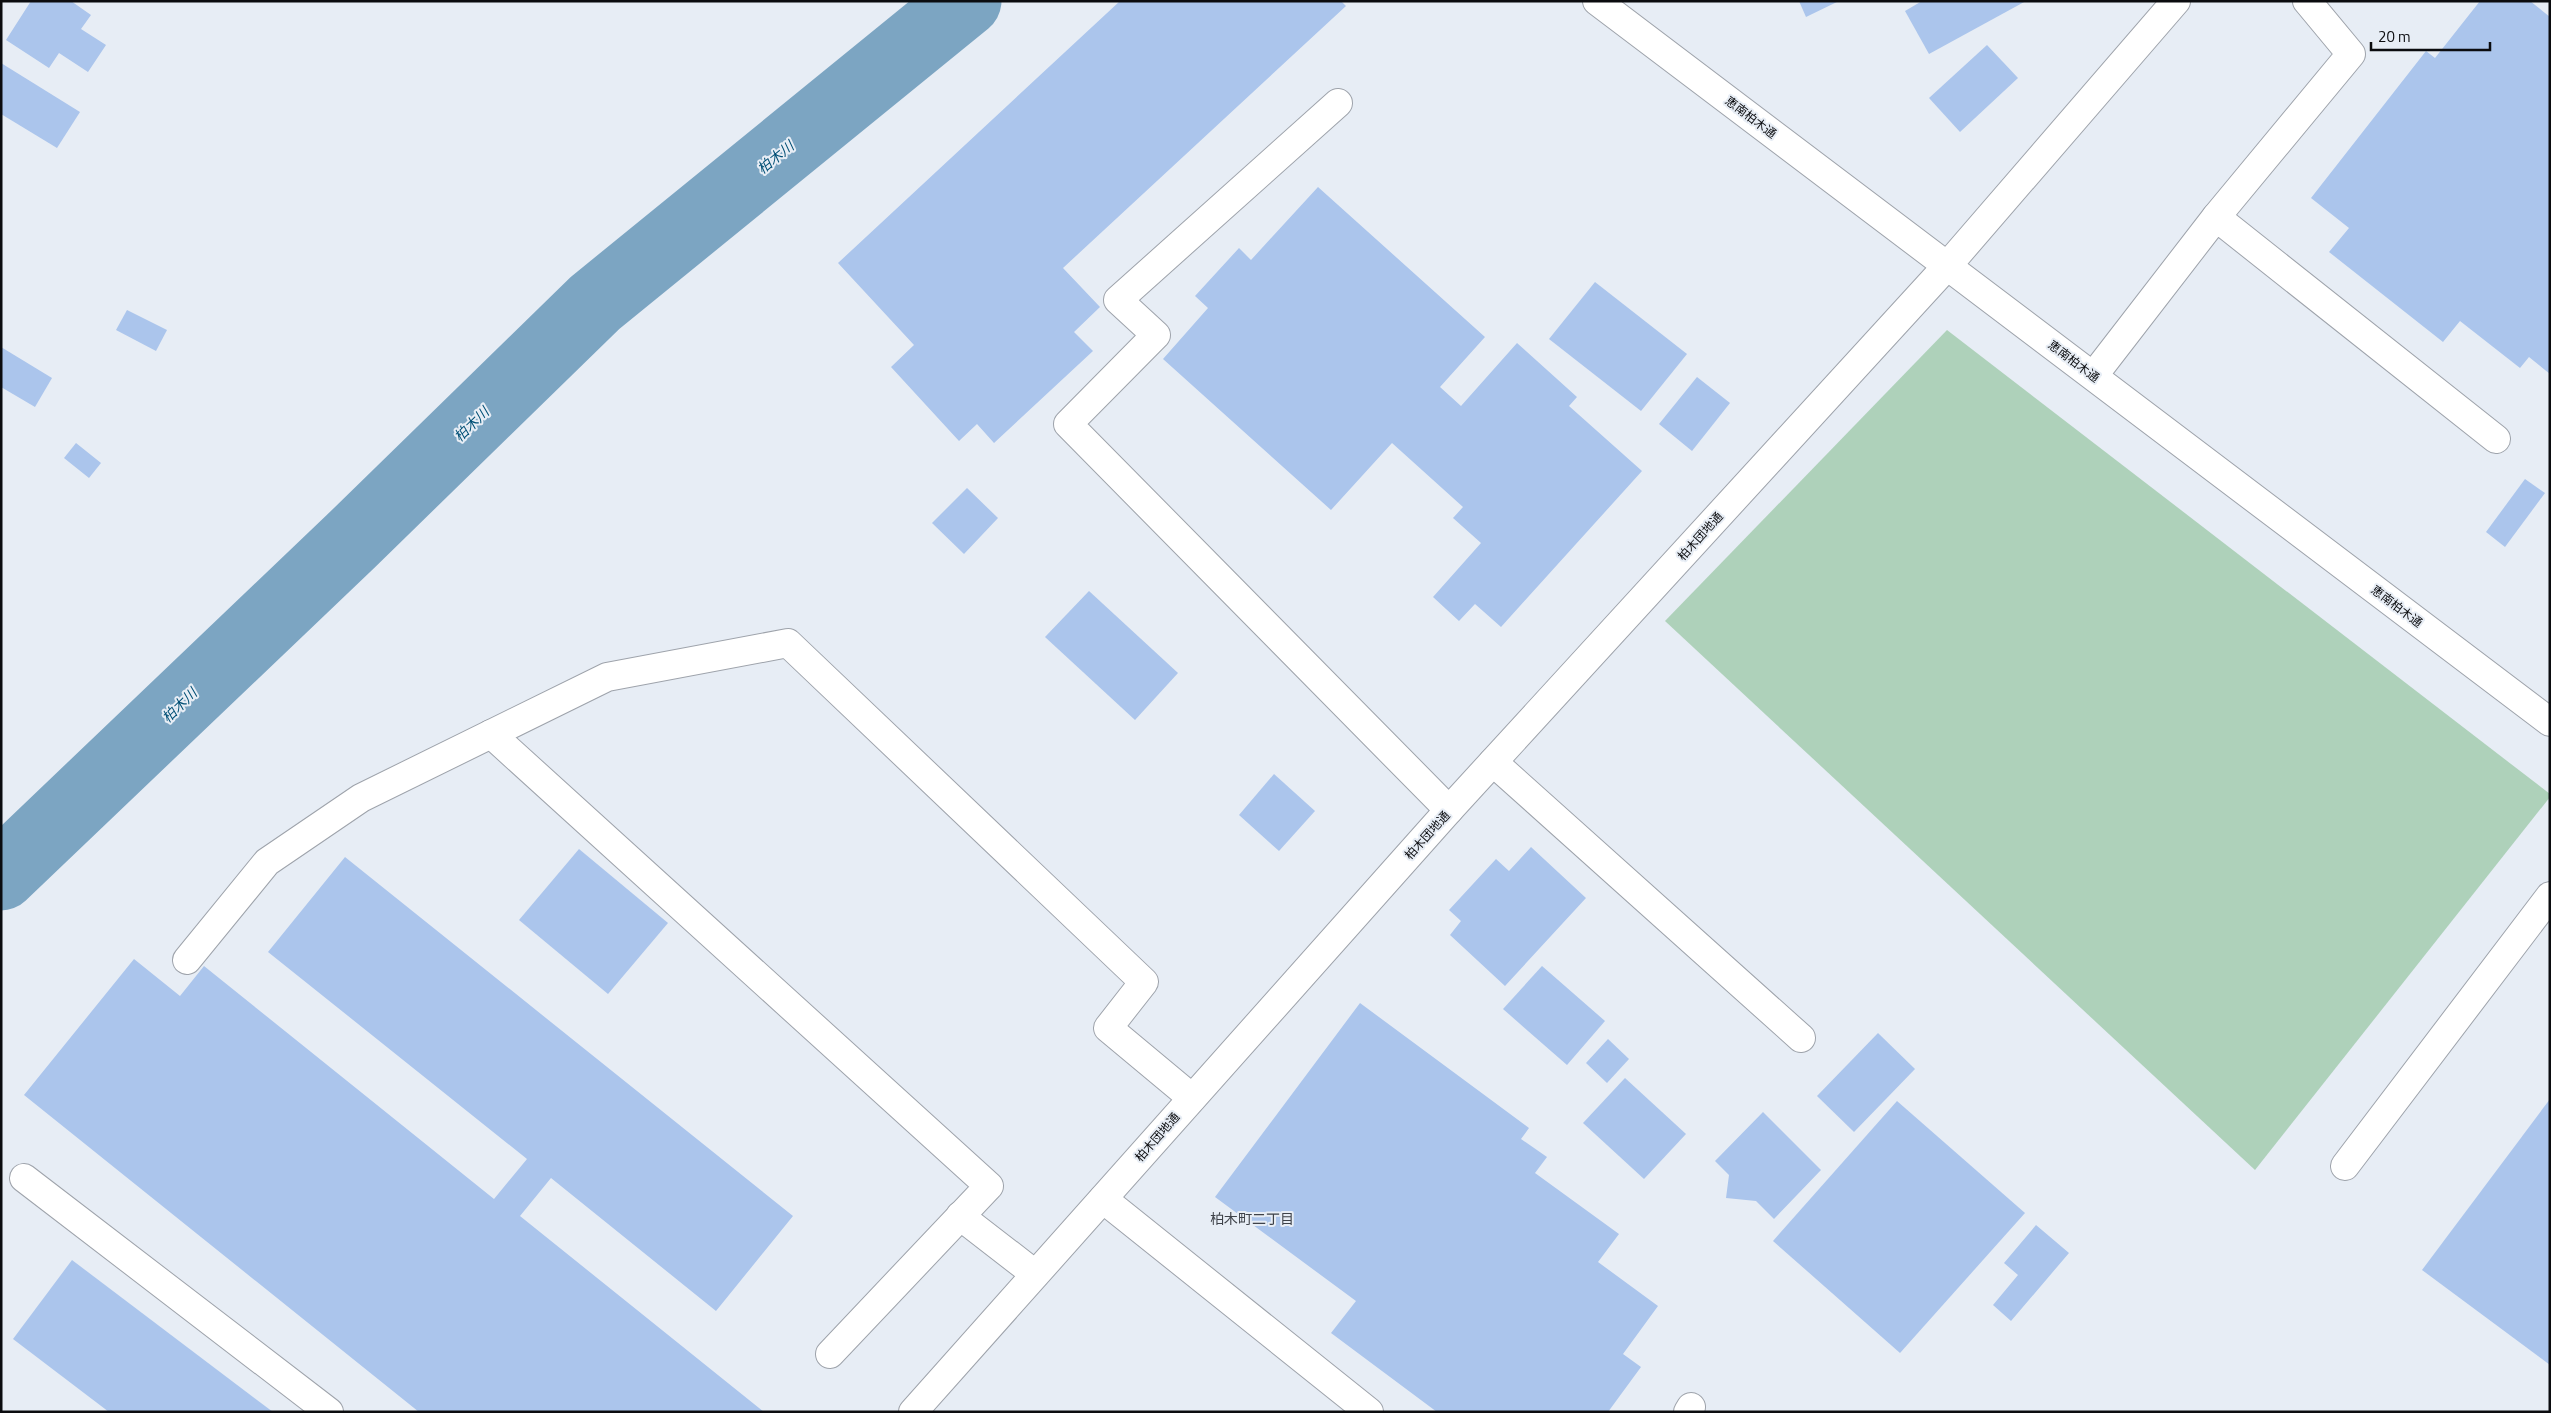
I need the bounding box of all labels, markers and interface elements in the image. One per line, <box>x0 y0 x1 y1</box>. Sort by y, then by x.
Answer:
scale bar <box>2371 20 2490 52</box>
text: 20 m <box>2378 25 2411 48</box>
street label: 恵南柏木通 <box>1721 91 1781 143</box>
water label: 柏木川 <box>752 134 799 178</box>
street label: 恵南柏木通 <box>2044 335 2104 387</box>
water label: 柏木川 <box>449 400 495 446</box>
street label: 柏木団地通 <box>1673 507 1727 565</box>
street label: 恵南柏木通 <box>2367 580 2427 632</box>
water label: 柏木川 <box>157 681 203 727</box>
street label: 柏木団地通 <box>1400 806 1454 864</box>
street label: 柏木団地通 <box>1130 1108 1184 1166</box>
district label: 柏木町二丁目 <box>1210 1208 1294 1229</box>

